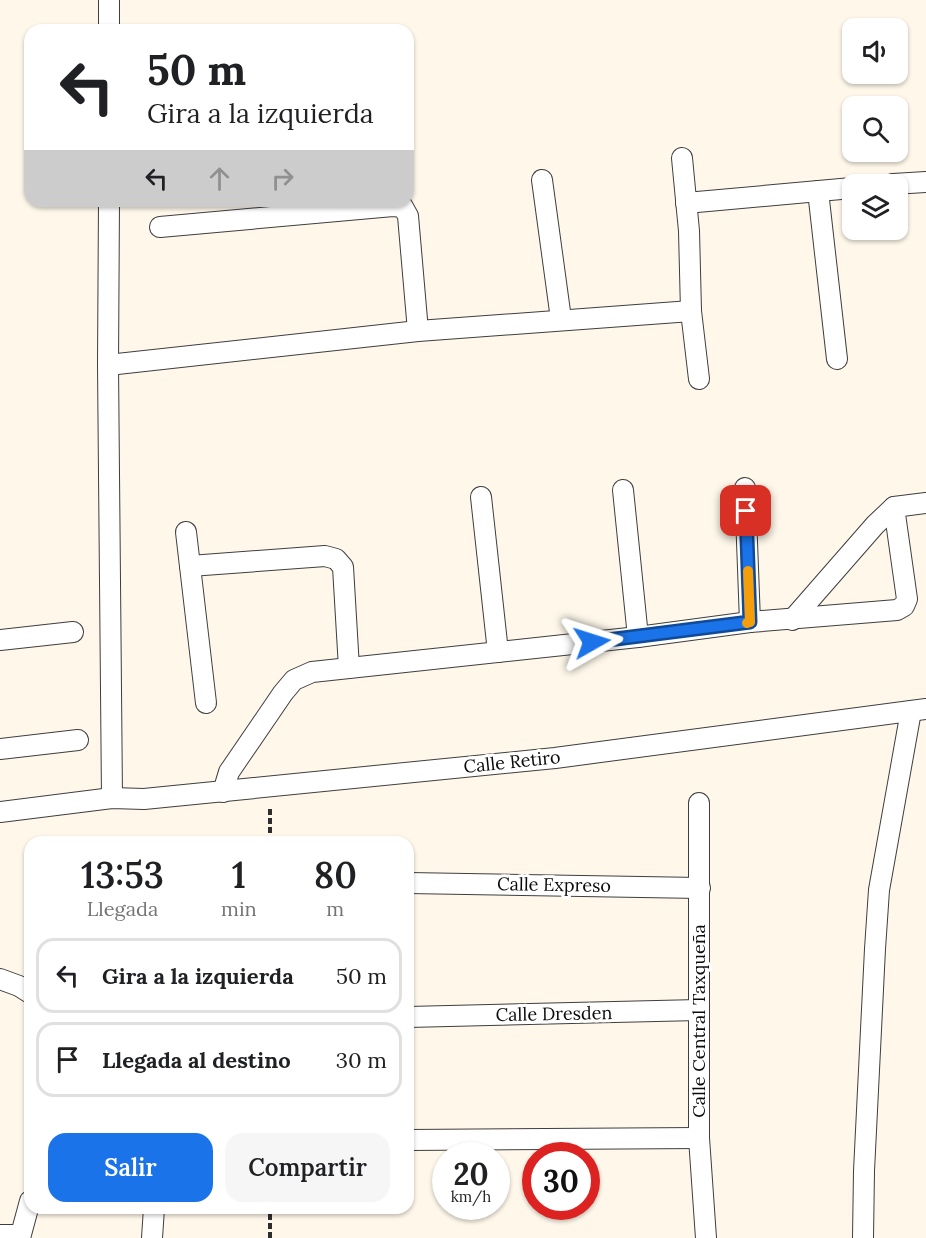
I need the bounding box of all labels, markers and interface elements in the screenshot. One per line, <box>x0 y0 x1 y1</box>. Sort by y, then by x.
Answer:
map controls <box>842 18 908 240</box>
button: sound <box>842 18 908 84</box>
text: 50 m <box>147 43 246 97</box>
icon: left <box>48 48 126 126</box>
text: Gira a la izquierda <box>147 96 374 130</box>
button: search <box>842 96 908 162</box>
icon: left <box>140 162 173 195</box>
icon: ahead <box>203 162 236 195</box>
icon: right <box>266 162 299 195</box>
button: layers <box>842 174 908 240</box>
pin <box>720 485 771 536</box>
icon: arrive <box>729 494 762 527</box>
position arrow <box>560 610 624 674</box>
street label: Calle Retiro <box>462 745 561 778</box>
text: 13:53 <box>81 852 164 898</box>
text: 1 <box>232 852 246 898</box>
text: 80 <box>314 852 357 898</box>
street label: Calle Expreso <box>497 872 611 897</box>
text: Llegada <box>87 896 158 921</box>
text: min <box>221 896 257 921</box>
text: m <box>326 896 344 921</box>
street label: Calle Central Taxqueña <box>687 924 710 1118</box>
icon: left <box>51 959 84 992</box>
text: Gira a la izquierda <box>102 962 294 990</box>
text: 50 m <box>336 962 387 990</box>
street label: Calle Dresden <box>495 1001 613 1026</box>
icon: arrive <box>51 1043 84 1076</box>
text: Llegada al destino <box>102 1046 291 1074</box>
text: 30 m <box>336 1046 387 1074</box>
button: Salir <box>48 1133 213 1202</box>
button: Compartir <box>225 1133 390 1202</box>
speed limit sign: 30 <box>522 1142 600 1220</box>
text: 20 <box>453 1155 489 1193</box>
text: km/h <box>451 1187 491 1206</box>

